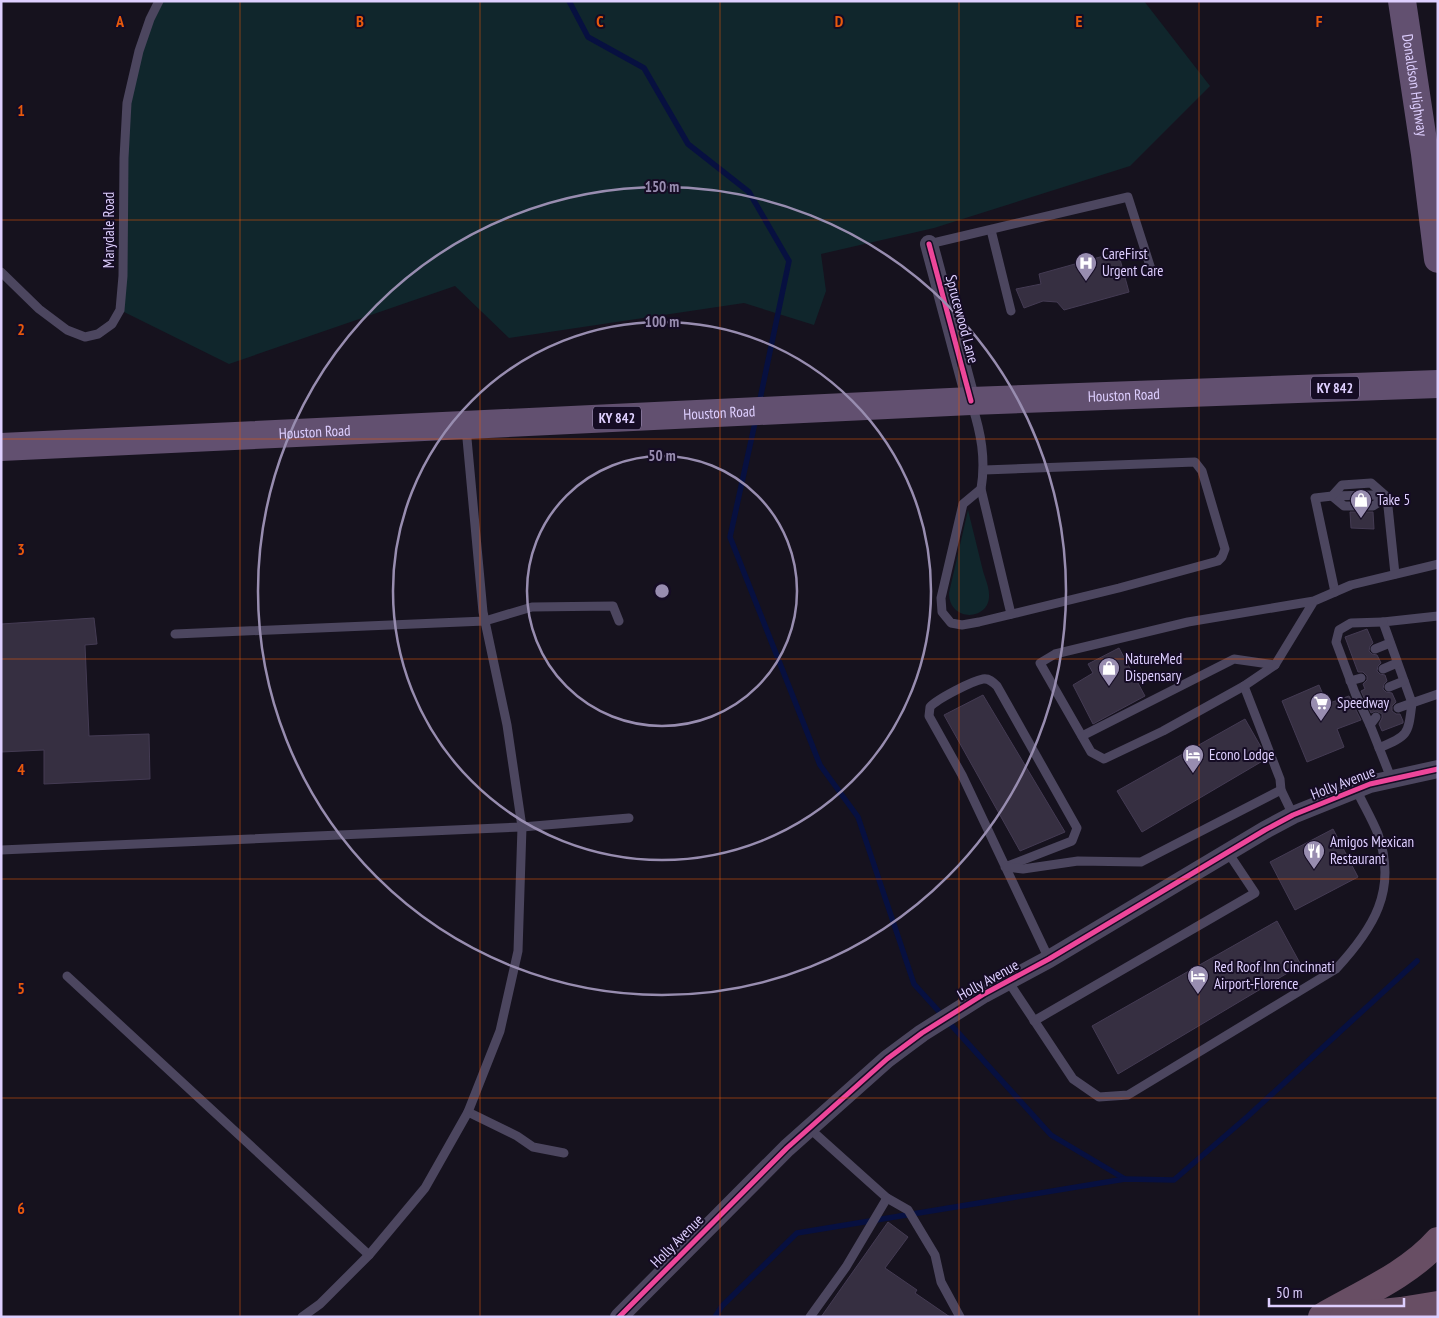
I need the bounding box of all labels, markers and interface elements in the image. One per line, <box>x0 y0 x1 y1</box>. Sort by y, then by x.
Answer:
text: A <box>115 11 125 31</box>
text: B <box>356 11 364 31</box>
text: C <box>596 11 604 31</box>
text: D <box>835 11 844 31</box>
text: E <box>1076 11 1083 31</box>
text: F <box>1316 11 1323 31</box>
street label: Donaldson Highway <box>1398 33 1432 138</box>
text: 1 <box>17 100 25 120</box>
text: 150 m <box>645 177 679 196</box>
street label: Marydale Road <box>99 192 118 268</box>
place label: CareFirst Urgent Care <box>1102 244 1163 280</box>
hospital icon: CareFirst Urgent Care <box>1074 251 1098 282</box>
street label: Sprucewood Lane <box>942 273 983 365</box>
text: 100 m <box>645 312 679 331</box>
text: 2 <box>17 319 25 339</box>
road number: KY 842 <box>1311 376 1359 399</box>
street label: Houston Road <box>1087 384 1160 406</box>
street label: Houston Road <box>683 401 756 424</box>
road number: KY 842 <box>593 406 641 429</box>
street label: Houston Road <box>278 420 351 443</box>
text: 50 m <box>648 446 676 465</box>
shop icon: Take 5 <box>1349 488 1373 519</box>
place label: Take 5 <box>1377 490 1410 509</box>
text: 3 <box>17 539 25 559</box>
centre of rings <box>653 582 671 600</box>
place label: NatureMed Dispensary <box>1125 649 1182 685</box>
shop icon: NatureMed Dispensary <box>1097 656 1121 687</box>
supermarket icon: Speedway <box>1309 691 1333 722</box>
place label: Speedway <box>1337 693 1390 712</box>
hotel icon: Econo Lodge <box>1181 743 1205 774</box>
place label: Econo Lodge <box>1209 745 1274 764</box>
text: 4 <box>17 759 25 779</box>
street label: Holly Avenue <box>1308 762 1378 803</box>
place label: Amigos Mexican Restaurant <box>1330 832 1414 868</box>
restaurant icon: Amigos Mexican Restaurant <box>1302 839 1326 870</box>
street label: Holly Avenue <box>954 955 1022 1004</box>
place label: Red Roof Inn Cincinnati Airport-Florence <box>1214 957 1335 993</box>
hotel icon: Red Roof Inn Cincinnati Airport-Florence <box>1186 964 1210 995</box>
text: 5 <box>17 978 25 998</box>
text: 6 <box>17 1198 25 1218</box>
street label: Holly Avenue <box>646 1210 707 1271</box>
scale bar <box>1269 1276 1404 1308</box>
text: 50 m <box>1276 1283 1302 1302</box>

